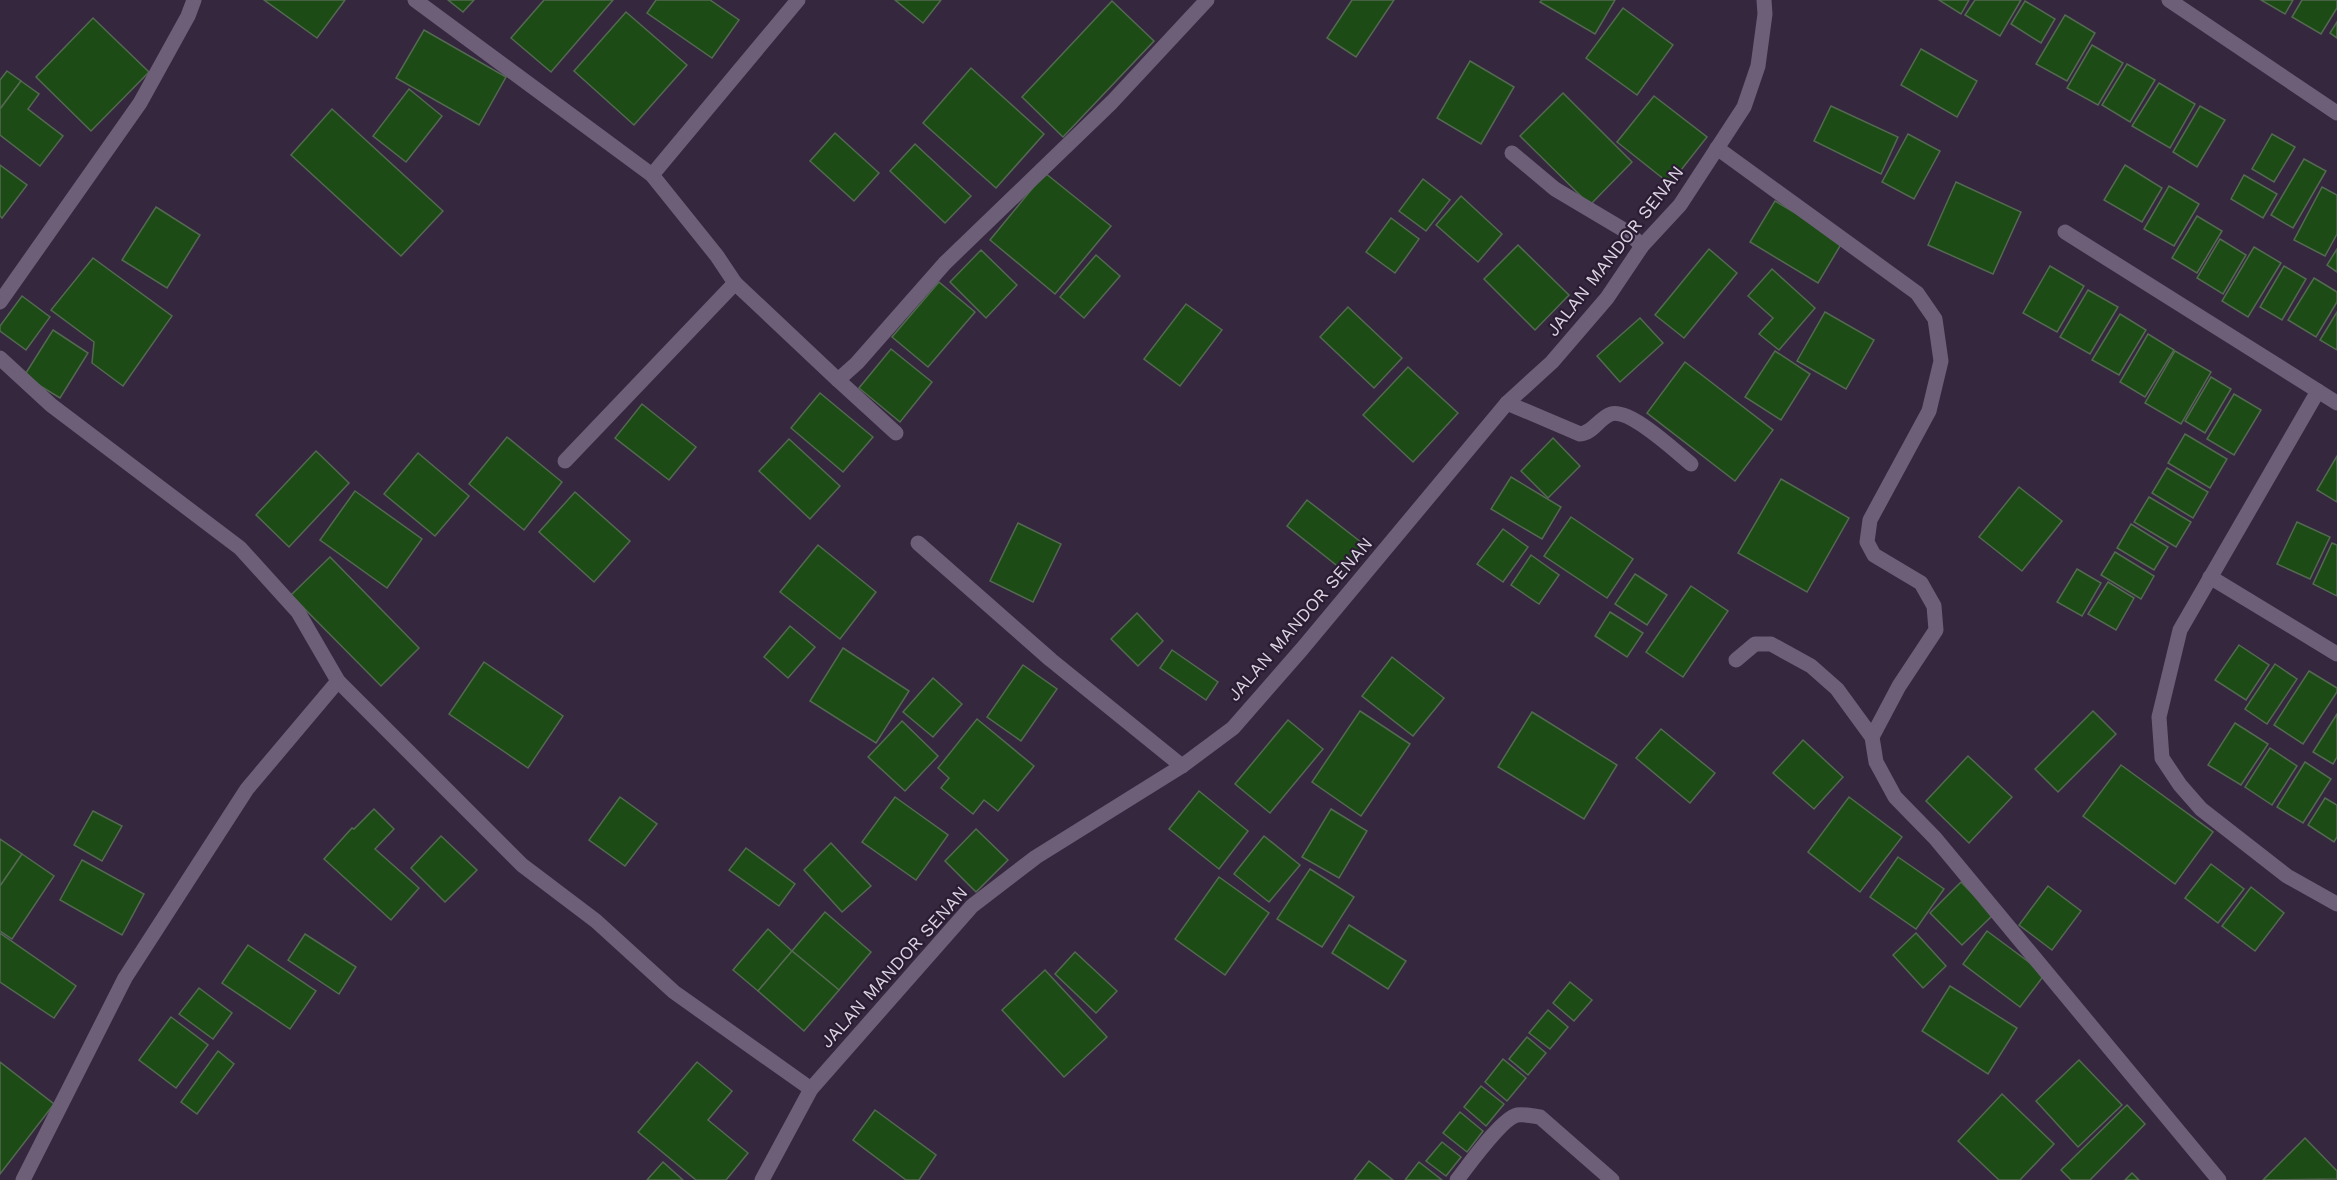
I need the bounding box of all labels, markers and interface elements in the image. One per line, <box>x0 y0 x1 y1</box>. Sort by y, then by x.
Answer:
street label: JALAN MANDOR SENAN <box>1542 161 1688 340</box>
street label: JALAN MANDOR SENAN <box>1223 533 1376 705</box>
street label: JALAN MANDOR SENAN <box>816 882 972 1052</box>

